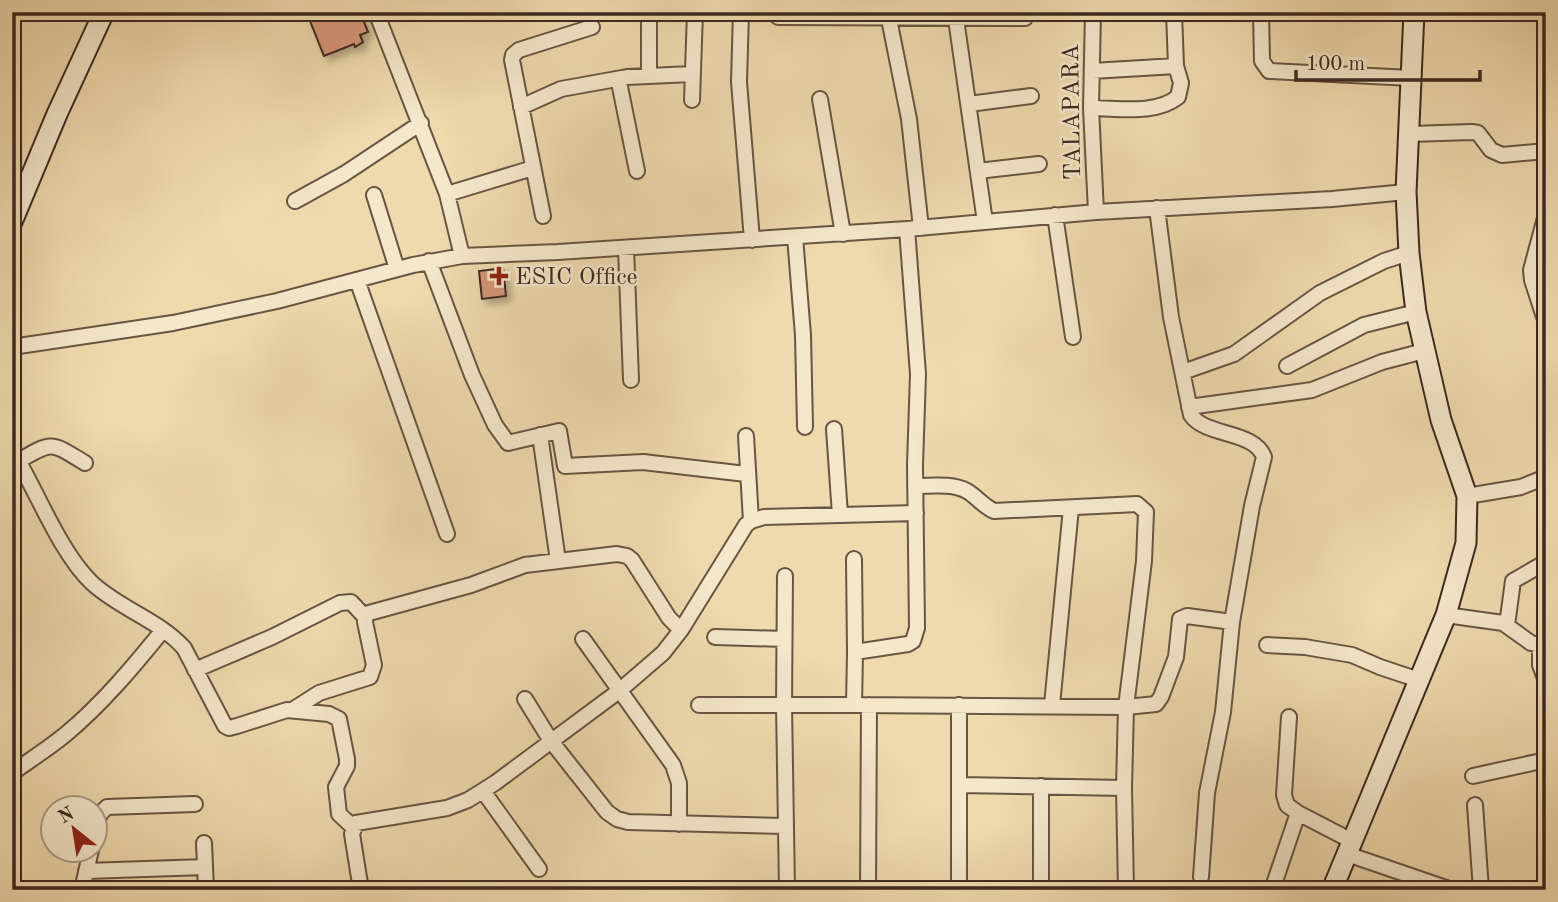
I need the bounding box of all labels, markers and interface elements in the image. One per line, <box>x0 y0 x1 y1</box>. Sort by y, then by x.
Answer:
scale bar <box>1296 38 1479 82</box>
street label: TALAPARA <box>1060 44 1086 180</box>
text: 100 m <box>1306 54 1365 75</box>
marker: ESIC Office <box>489 266 509 286</box>
place label: ESIC Office <box>515 266 638 290</box>
north arrow <box>38 794 108 864</box>
text: N <box>56 804 78 828</box>

